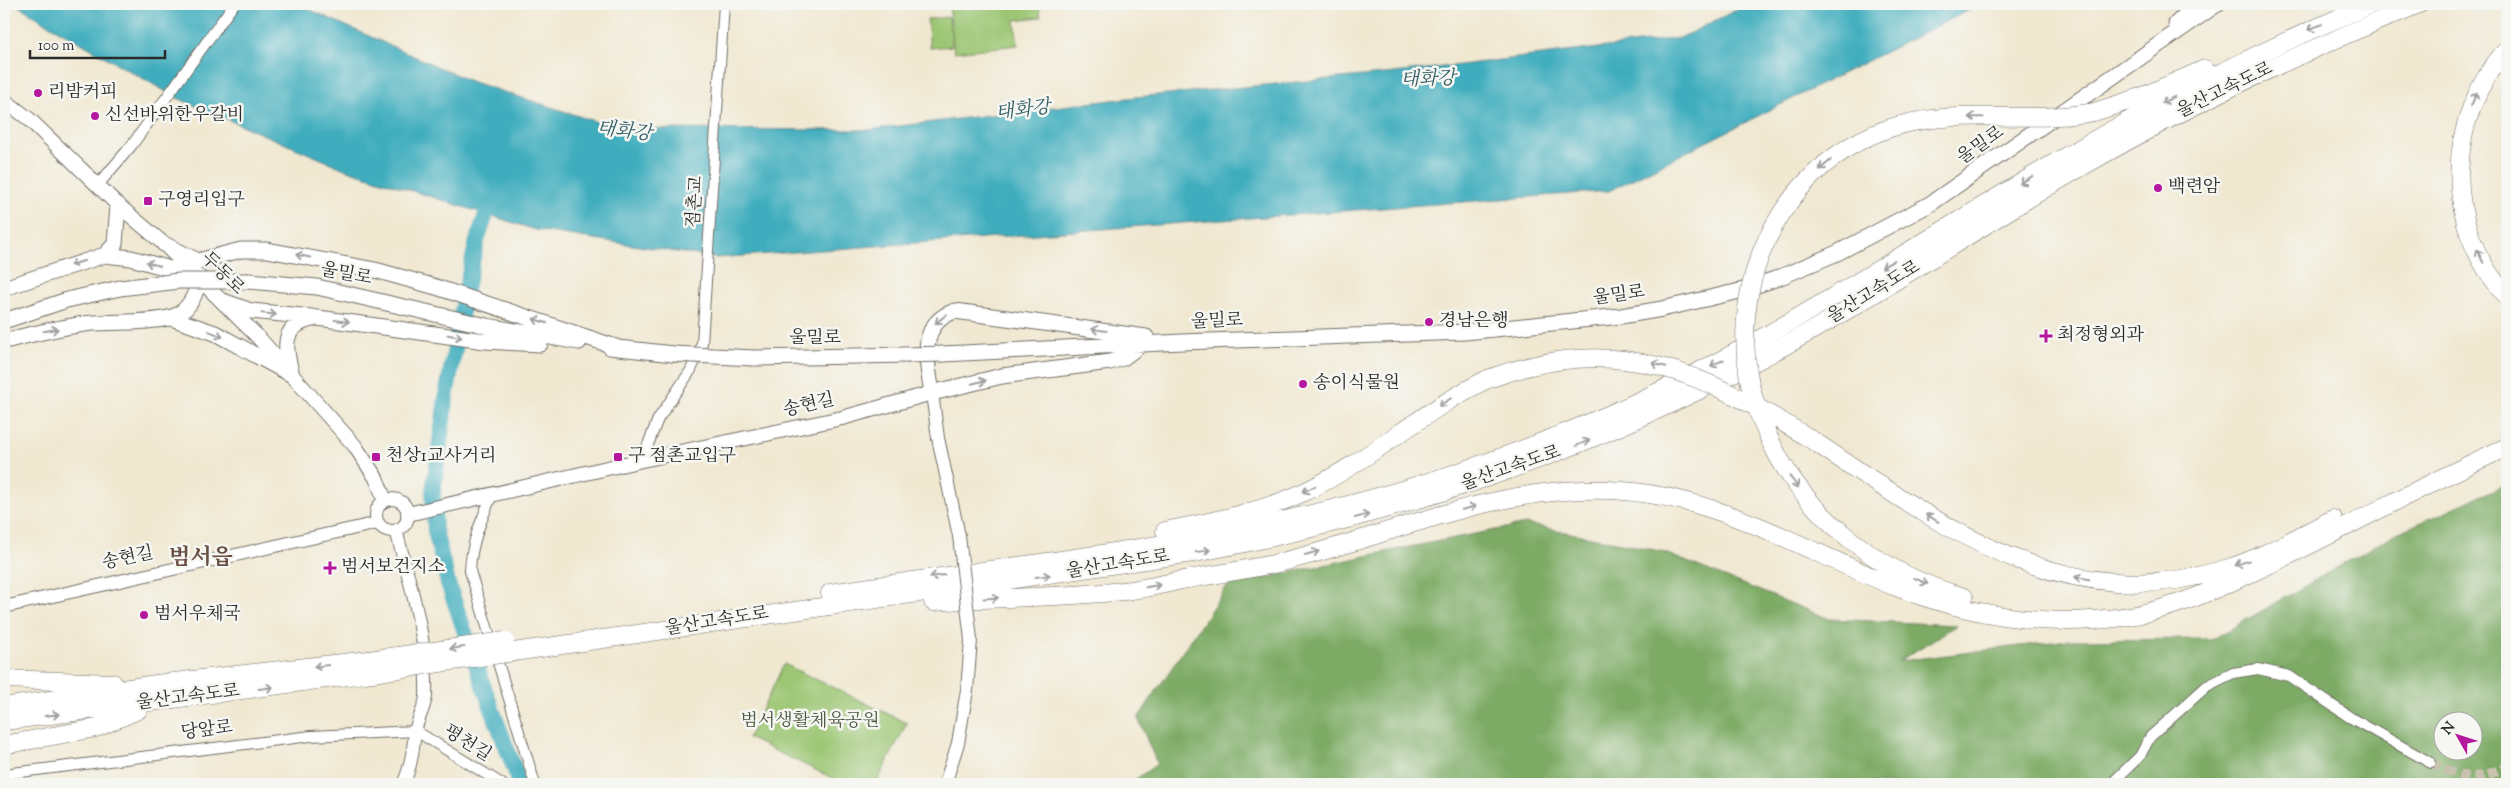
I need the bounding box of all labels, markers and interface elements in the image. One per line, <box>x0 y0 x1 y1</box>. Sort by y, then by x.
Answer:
one-way arrow <box>2308 23 2323 33</box>
scale bar <box>30 28 165 60</box>
text: 100 m <box>38 36 75 57</box>
street label: 울산고속도로 <box>2172 56 2278 126</box>
water label: 태화강 <box>1400 65 1459 94</box>
place label: 리밤커피 <box>48 80 118 106</box>
marker: 리밤커피 <box>32 87 44 99</box>
one-way arrow <box>2470 92 2480 107</box>
water label: 태화강 <box>994 94 1055 128</box>
one-way arrow <box>2161 96 2176 105</box>
place label: 신선바위한우갈비 <box>105 103 244 129</box>
marker: 신선바위한우갈비 <box>89 110 101 122</box>
one-way arrow <box>1968 113 1984 122</box>
water label: 태화강 <box>595 116 655 149</box>
street label: 울밀로 <box>1952 120 2010 172</box>
one-way arrow <box>1818 159 1831 170</box>
street label: 점촌교 <box>681 174 711 229</box>
one-way arrow <box>2020 175 2034 185</box>
place label: 백련암 <box>2168 175 2221 201</box>
marker: 백련암 <box>2152 182 2164 194</box>
place label: 구영리입구 <box>158 188 245 214</box>
marker: 구영리입구 <box>142 195 154 207</box>
street label: 두동로 <box>194 246 250 302</box>
one-way arrow <box>2474 249 2484 264</box>
one-way arrow <box>296 250 312 260</box>
street label: 울산고속도로 <box>1823 255 1925 331</box>
street label: 울밀로 <box>318 257 374 293</box>
one-way arrow <box>145 258 161 268</box>
one-way arrow <box>70 259 86 269</box>
one-way arrow <box>1881 259 1895 269</box>
street label: 울밀로 <box>1591 279 1647 313</box>
street label: 울밀로 <box>1190 308 1244 336</box>
one-way arrow <box>261 309 277 318</box>
place label: 경남은행 <box>1439 309 1509 335</box>
one-way arrow <box>934 313 947 324</box>
one-way arrow <box>334 316 350 326</box>
one-way arrow <box>532 316 548 326</box>
marker: 경남은행 <box>1423 316 1435 328</box>
place label: 최정형외과 <box>2057 323 2145 349</box>
one-way arrow <box>43 325 59 335</box>
one-way arrow <box>1091 325 1107 335</box>
street label: 울밀로 <box>789 326 841 352</box>
marker: 최정형외과 <box>2039 329 2053 343</box>
one-way arrow <box>208 330 223 339</box>
one-way arrow <box>446 332 462 342</box>
one-way arrow <box>1710 359 1725 368</box>
one-way arrow <box>1651 360 1667 369</box>
place label: 송이식물원 <box>1313 371 1400 397</box>
one-way arrow <box>970 376 986 386</box>
marker: 송이식물원 <box>1297 378 1309 390</box>
street label: 송현길 <box>781 387 837 425</box>
one-way arrow <box>1439 397 1453 407</box>
one-way arrow <box>1575 437 1590 447</box>
street label: 울산고속도로 <box>1457 440 1565 498</box>
place label: 천상1교사거리 <box>386 444 496 470</box>
place label: 구 점촌교입구 <box>628 444 736 470</box>
marker: 천상1교사거리 <box>370 451 382 463</box>
marker: 구 점촌교입구 <box>612 451 624 463</box>
one-way arrow <box>1789 475 1799 489</box>
one-way arrow <box>1302 485 1317 494</box>
one-way arrow <box>1460 503 1476 513</box>
one-way arrow <box>1354 510 1370 520</box>
one-way arrow <box>1926 513 1940 523</box>
street label: 송현길 <box>100 541 156 577</box>
district label: 범서읍 <box>169 543 233 575</box>
street label: 울산고속도로 <box>1064 544 1172 586</box>
one-way arrow <box>1195 546 1211 556</box>
one-way arrow <box>1304 547 1320 557</box>
place label: 범서보건지소 <box>341 555 445 581</box>
one-way arrow <box>2235 559 2250 568</box>
marker: 범서보건지소 <box>323 561 337 575</box>
one-way arrow <box>1035 571 1051 581</box>
one-way arrow <box>930 572 946 582</box>
one-way arrow <box>2075 573 2091 583</box>
one-way arrow <box>1913 577 1928 586</box>
one-way arrow <box>1145 580 1161 590</box>
one-way arrow <box>983 593 999 603</box>
street label: 울산고속도로 <box>663 601 771 643</box>
place label: 범서우체국 <box>154 602 241 628</box>
marker: 범서우체국 <box>138 609 150 621</box>
one-way arrow <box>449 643 465 653</box>
one-way arrow <box>313 662 329 672</box>
street label: 울산고속도로 <box>135 679 241 717</box>
one-way arrow <box>257 683 273 693</box>
park label: 범서생활체육공원 <box>740 709 880 735</box>
one-way arrow <box>44 710 60 720</box>
north arrow <box>2434 710 2484 760</box>
street label: 당앞로 <box>180 715 234 747</box>
text: N <box>2438 718 2461 740</box>
street label: 평천길 <box>438 719 496 769</box>

